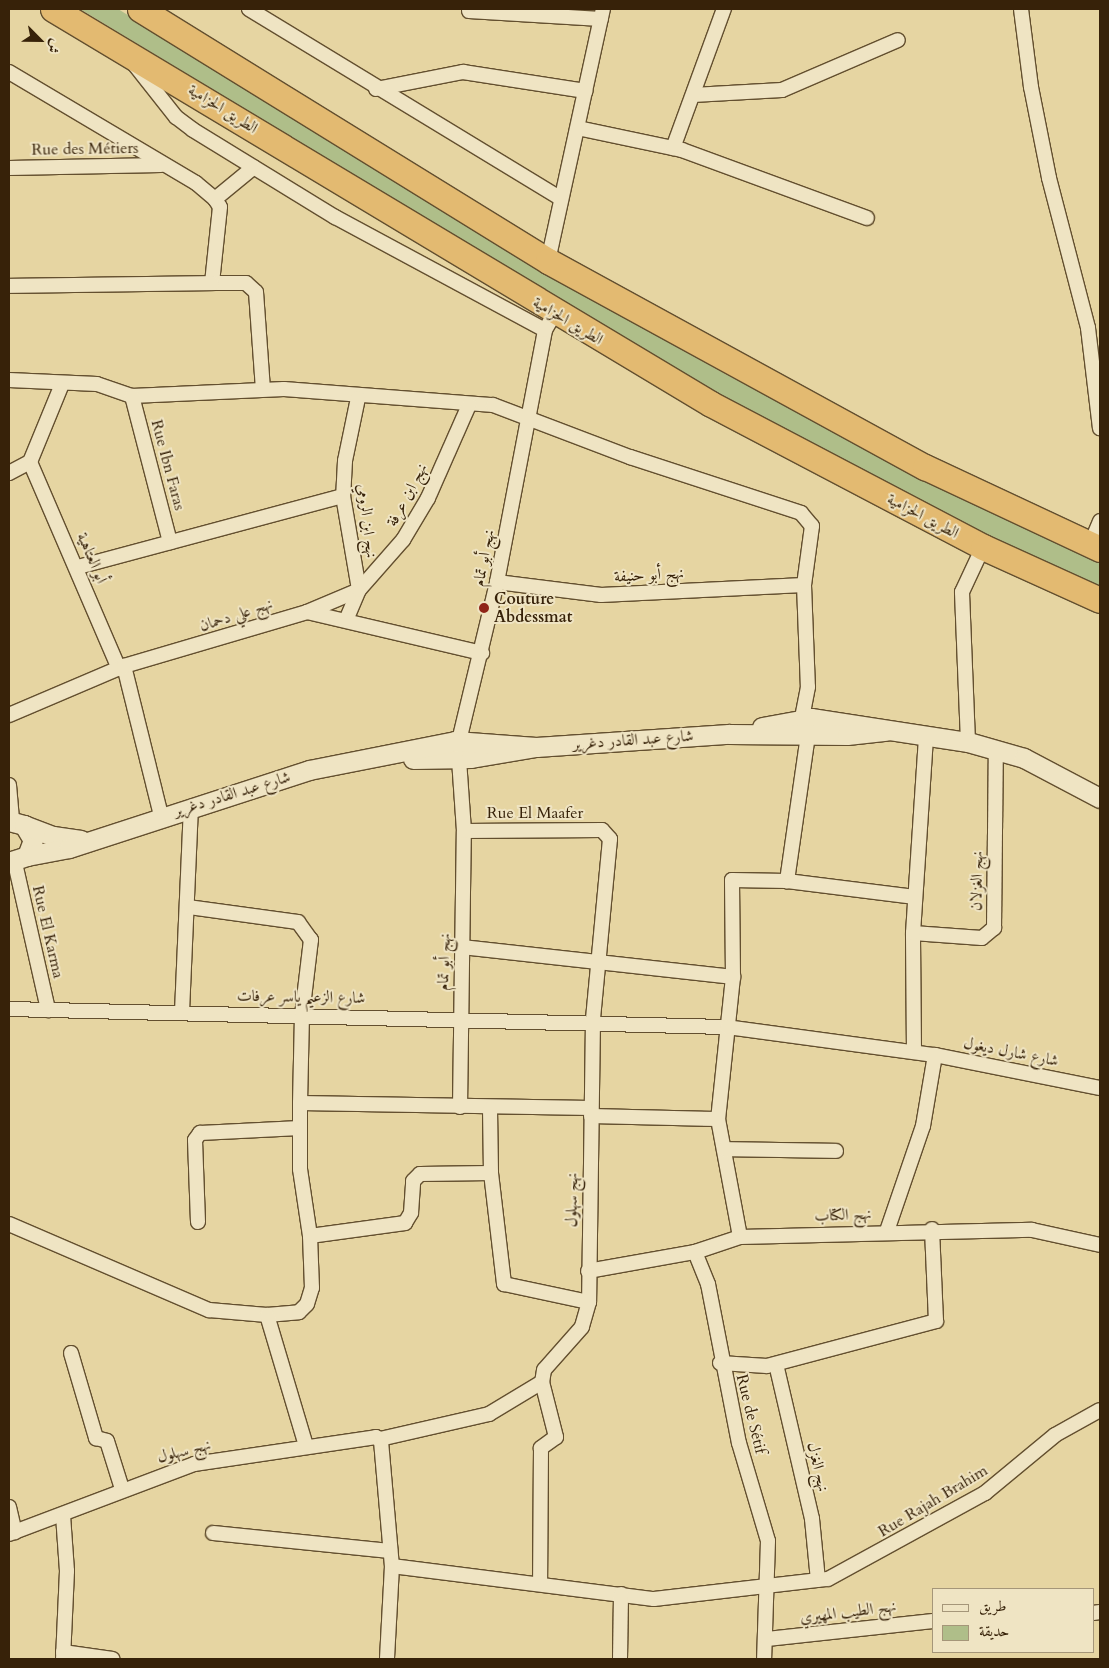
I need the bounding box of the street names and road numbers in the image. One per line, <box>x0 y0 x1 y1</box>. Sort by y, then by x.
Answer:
street label: الطريق الحزامية <box>185 80 261 138</box>
street label: Rue des Métiers <box>31 138 139 160</box>
street label: الطريق الحزامية <box>529 293 607 349</box>
street label: Rue Ibn Faras <box>147 418 189 512</box>
street label: نهج ابن عرفة <box>382 460 432 530</box>
street label: نهج ابن الرومي <box>353 483 381 559</box>
street label: الطريق الحزامية <box>884 489 962 543</box>
street label: نهج أبو تمام <box>469 528 499 588</box>
street label: أبو العتاهية <box>73 530 111 586</box>
street label: نهج أبو حنيفة <box>614 564 684 586</box>
street label: نهج علي دحمان <box>197 594 275 636</box>
street label: شارع عبد القادر دغرير <box>572 726 694 754</box>
street label: شارع عبد القادر دغرير <box>171 767 293 821</box>
street label: Rue El Maafer <box>487 803 583 823</box>
street label: نهج الغزلان <box>967 851 987 911</box>
street label: Rue El Karma <box>28 884 68 980</box>
street label: نهج أبو تمام <box>433 933 455 991</box>
street label: شارع الزعيم ياسر عرفات <box>237 986 365 1008</box>
street label: شارع شارل ديغول <box>962 1033 1060 1071</box>
street label: نهج سهلول <box>562 1172 582 1228</box>
street label: نهج الكتاب <box>814 1204 872 1226</box>
street label: Rue de Sétif <box>732 1372 770 1456</box>
street label: نهج سهلول <box>155 1435 213 1467</box>
street label: نهج الغزل <box>803 1440 833 1494</box>
street label: Rue Rajah Brahim <box>875 1461 991 1541</box>
street label: نهج الطيب المهيري <box>799 1597 897 1627</box>

